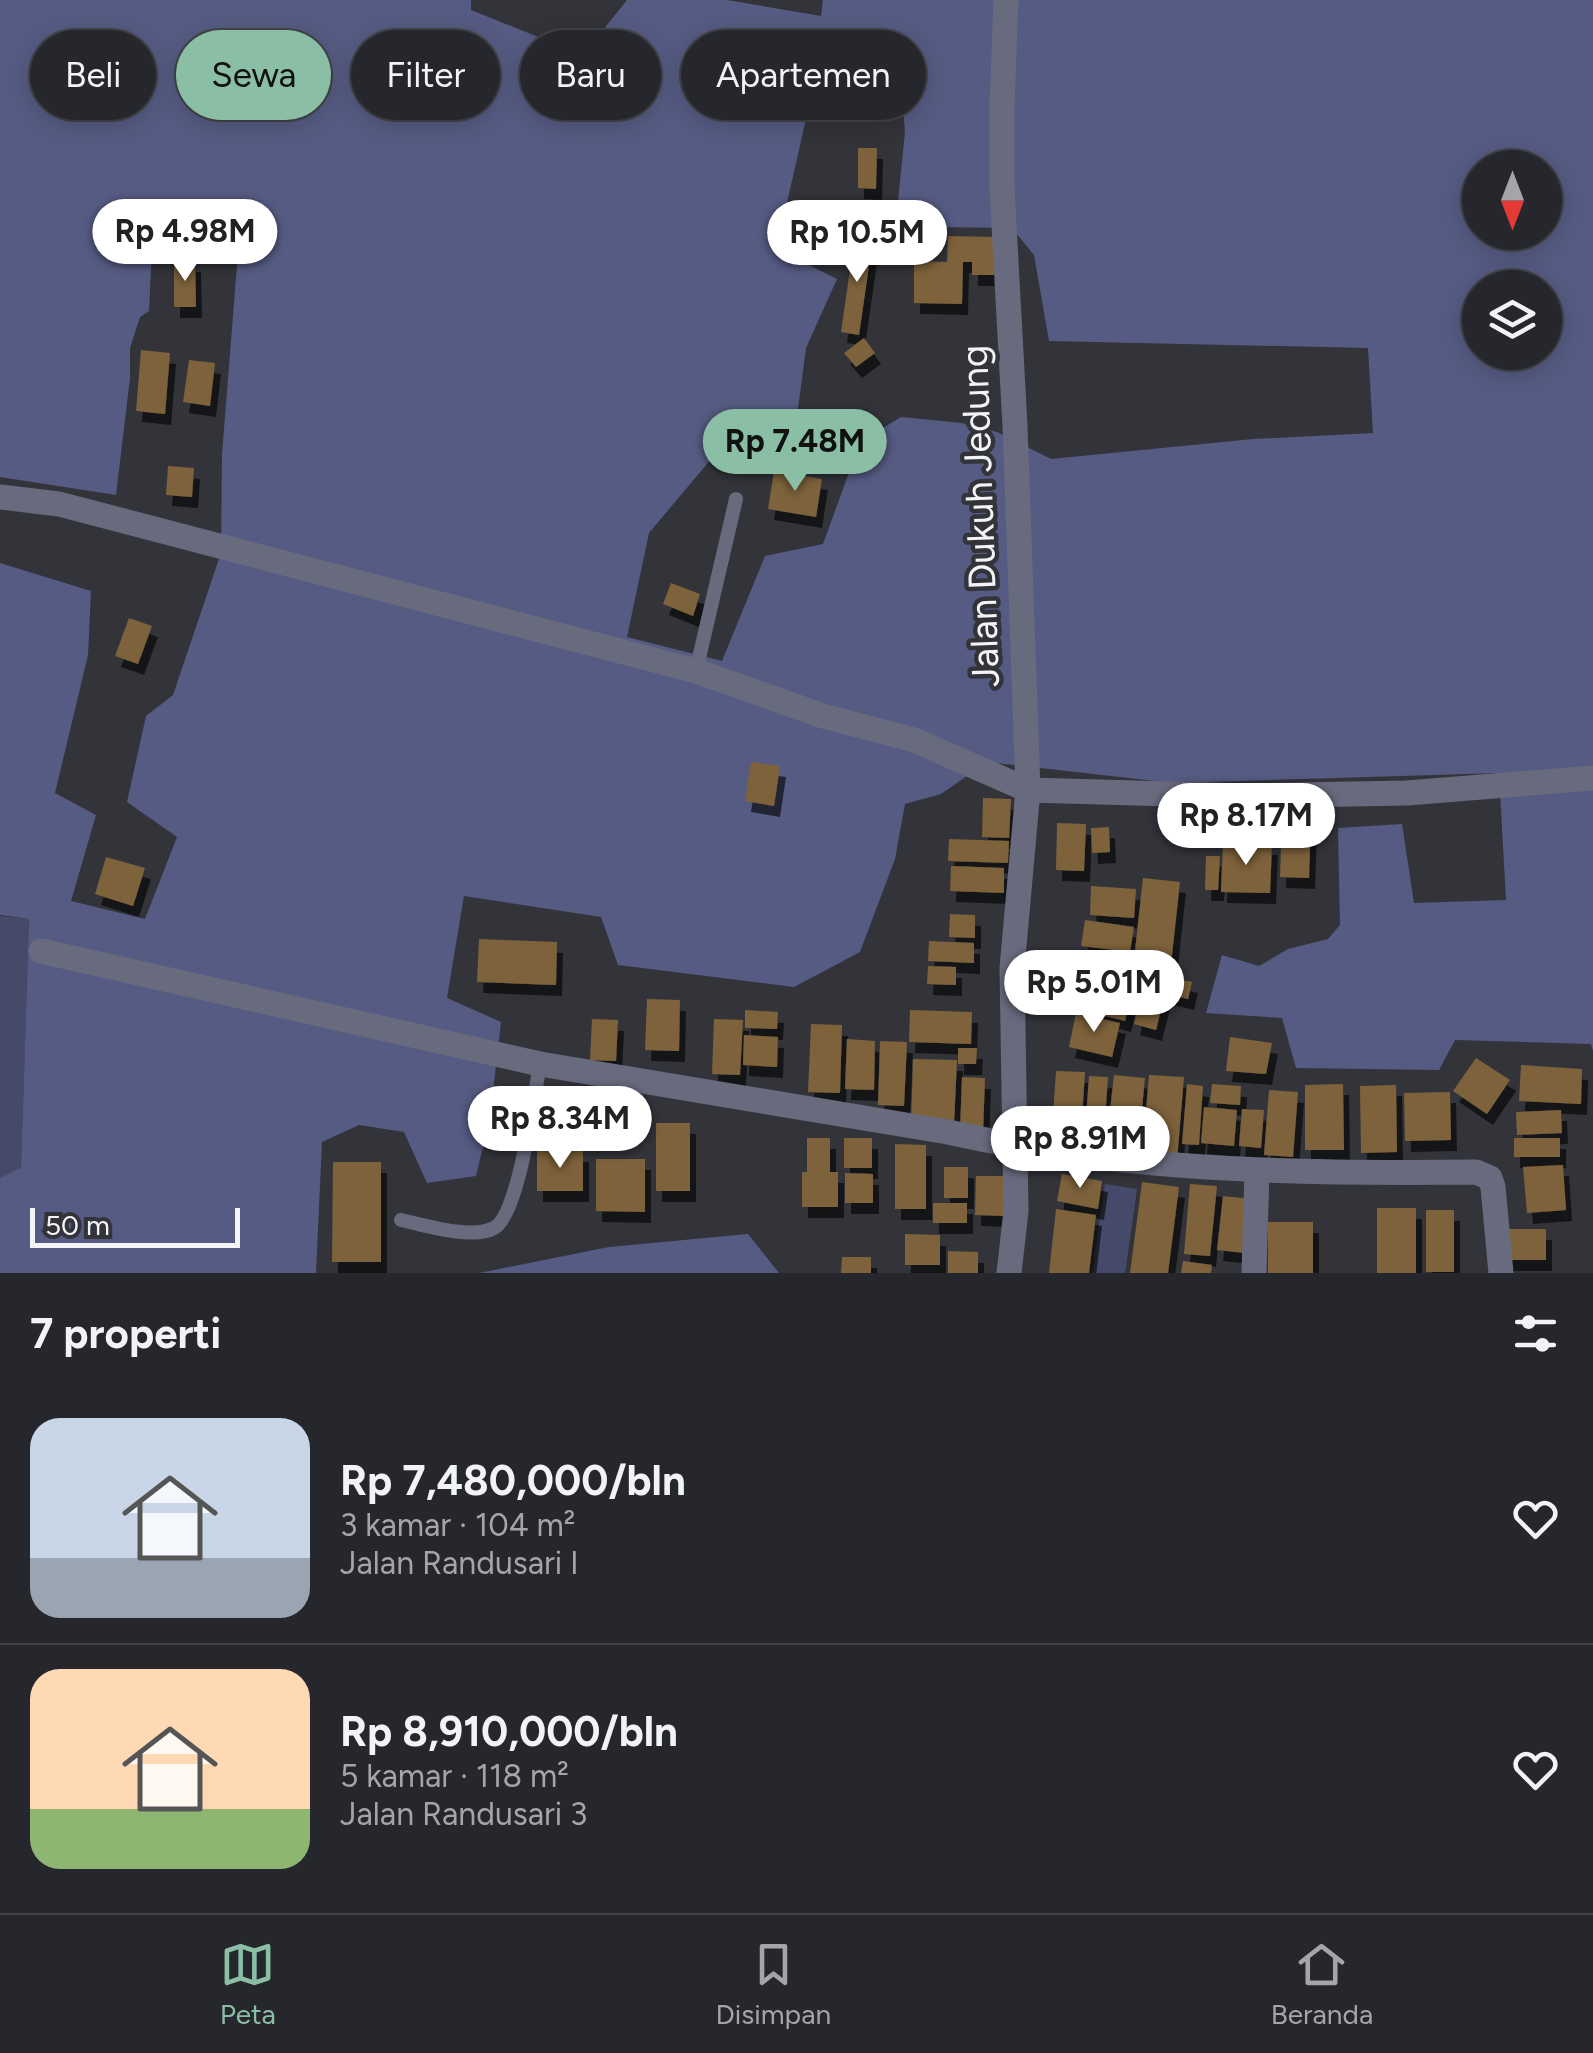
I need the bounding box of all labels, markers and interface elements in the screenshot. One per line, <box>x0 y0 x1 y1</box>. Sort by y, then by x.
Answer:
chip: Beli <box>30 30 156 120</box>
chip: Sewa <box>176 30 331 120</box>
chip: Filter <box>351 30 500 120</box>
chip: Baru <box>520 30 661 120</box>
chip: Apartemen <box>681 30 926 120</box>
north arrow <box>1462 150 1562 250</box>
map controls <box>1462 150 1562 370</box>
pin: Rp 4.98M <box>82 199 288 284</box>
pin: Rp 10.5M <box>754 200 960 285</box>
text: Rp 4.98M <box>114 212 256 250</box>
text: Rp 10.5M <box>789 213 925 251</box>
button: layers <box>1462 270 1562 370</box>
street label: Jalan Dukuh Jedung <box>951 344 1009 688</box>
pin: Rp 7.48M <box>692 409 898 494</box>
text: Rp 7.48M <box>725 422 865 460</box>
pin: Rp 8.17M <box>1143 783 1349 868</box>
text: Rp 8.17M <box>1179 796 1313 834</box>
pin: Rp 5.01M <box>991 950 1197 1035</box>
text: Rp 5.01M <box>1026 963 1162 1001</box>
pin: Rp 8.34M <box>457 1086 663 1171</box>
text: Rp 8.34M <box>490 1099 630 1137</box>
pin: Rp 8.91M <box>977 1106 1183 1191</box>
text: Rp 8.91M <box>1013 1119 1147 1157</box>
scale bar <box>30 1203 240 1248</box>
text: 50 m <box>45 1208 110 1242</box>
icon: filters <box>1508 1306 1563 1361</box>
text: 7 properti <box>30 1308 221 1359</box>
text: Rp 7,480,000/bln <box>340 1455 686 1506</box>
icon: home <box>110 1458 230 1578</box>
icon: heart <box>1508 1491 1563 1546</box>
text: 3 kamar · 104 m² <box>340 1506 575 1544</box>
text: Jalan Randusari I <box>340 1544 579 1582</box>
text: Rp 8,910,000/bln <box>340 1706 678 1757</box>
icon: home <box>110 1709 230 1829</box>
icon: heart <box>1508 1742 1563 1797</box>
text: 5 kamar · 118 m² <box>340 1757 569 1795</box>
text: Jalan Randusari 3 <box>340 1795 588 1833</box>
tab: Peta <box>220 1937 276 2031</box>
tab: Disimpan <box>715 1937 831 2031</box>
tab: Beranda <box>1271 1937 1373 2031</box>

